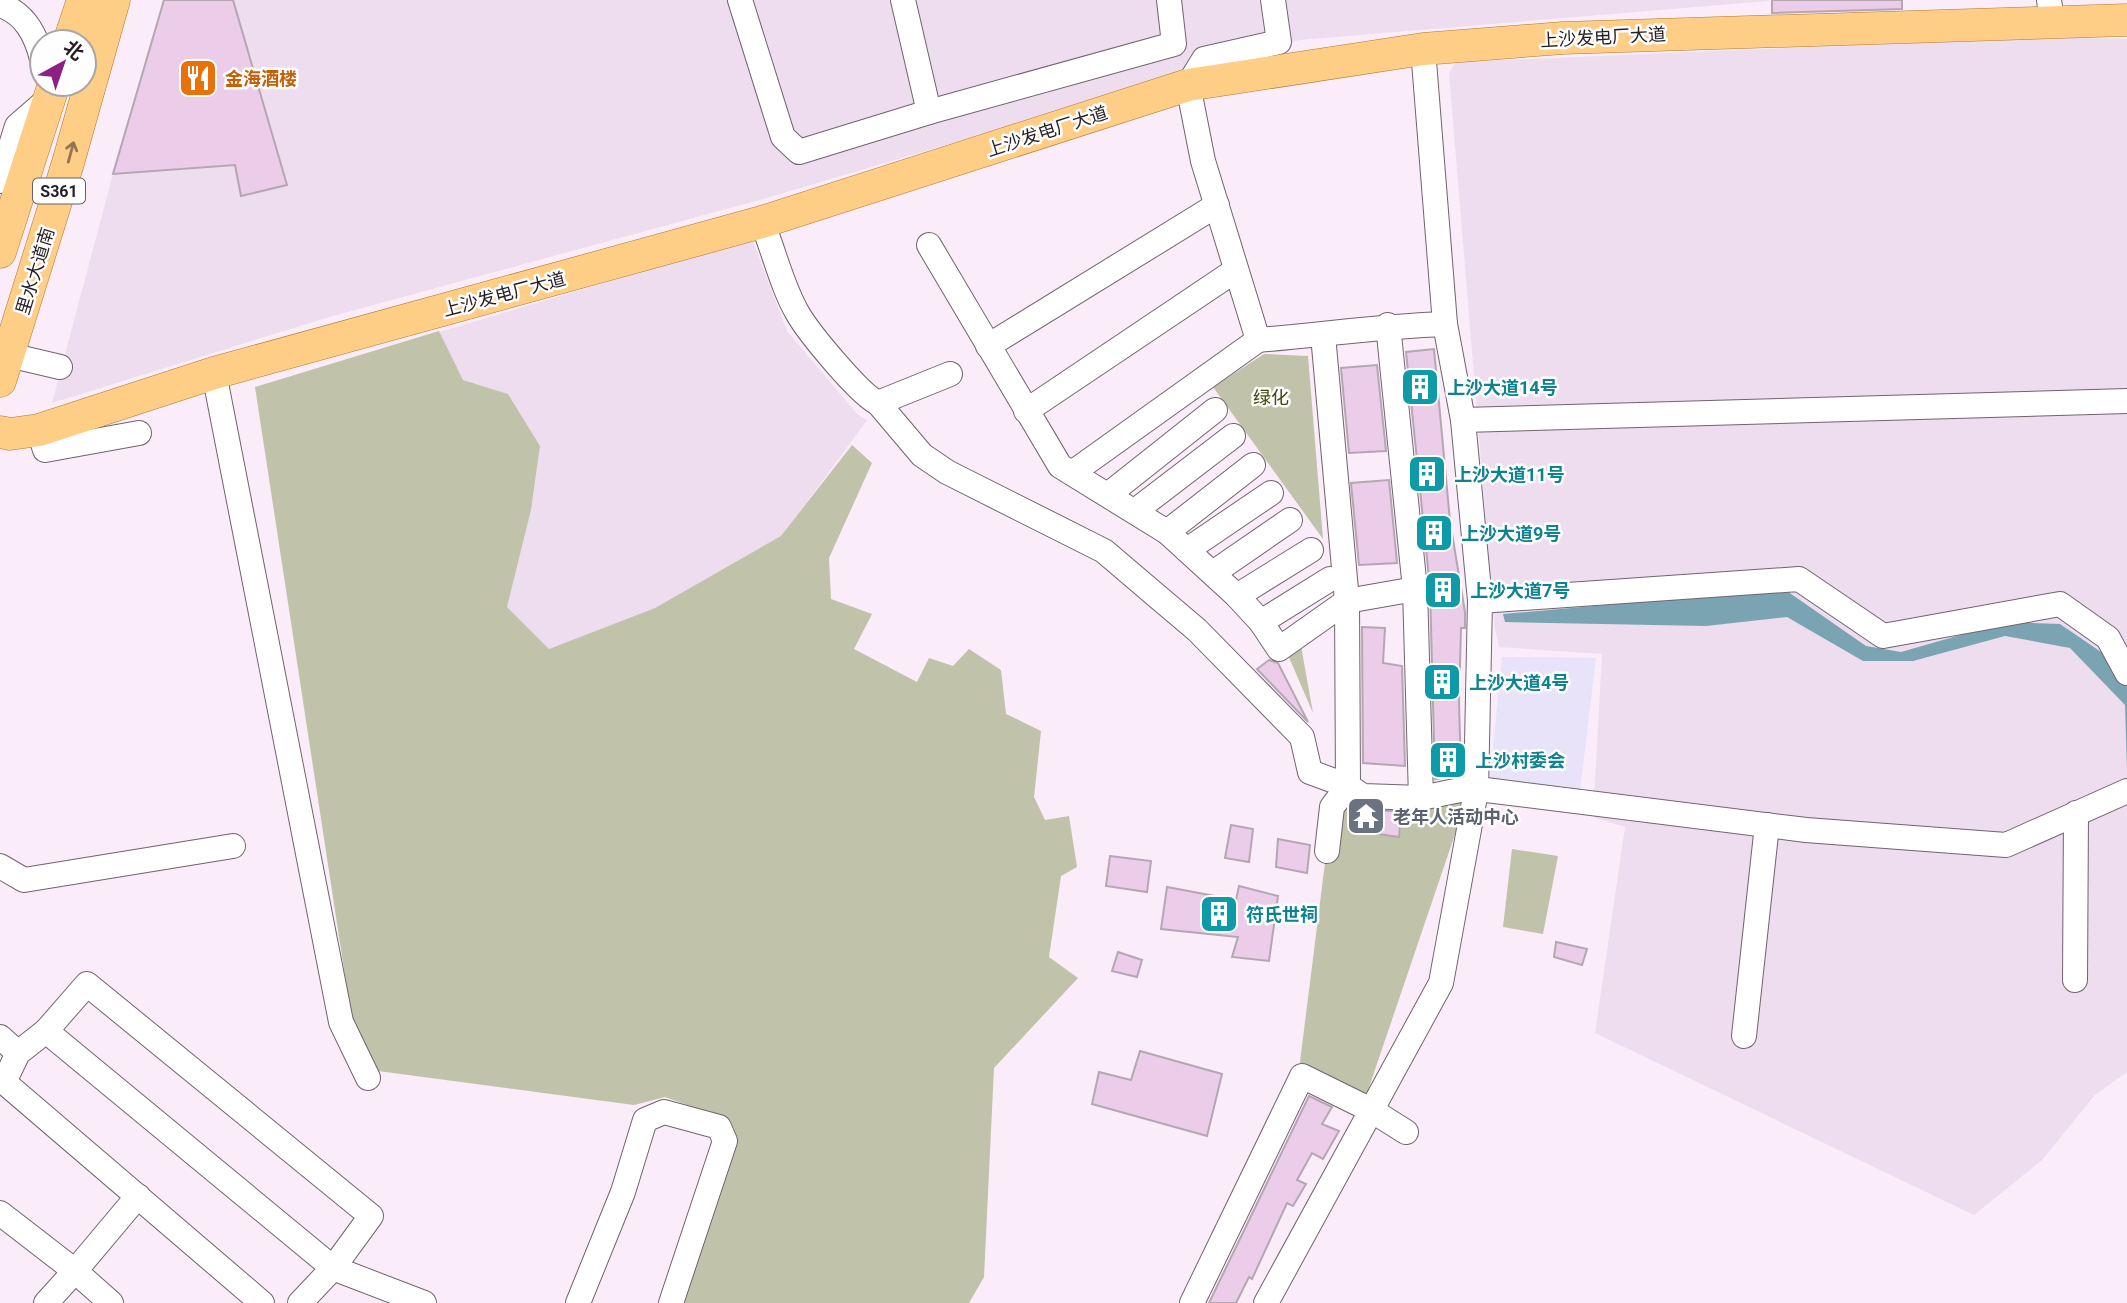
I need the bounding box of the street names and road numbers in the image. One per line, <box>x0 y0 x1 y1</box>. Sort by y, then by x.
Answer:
street label: 上沙发电厂大道 <box>1540 23 1666 51</box>
street label: 上沙发电厂大道 <box>984 102 1110 160</box>
road number: S361 <box>33 178 85 204</box>
street label: 里水大道南 <box>12 225 58 317</box>
street label: 上沙发电厂大道 <box>440 268 568 320</box>

